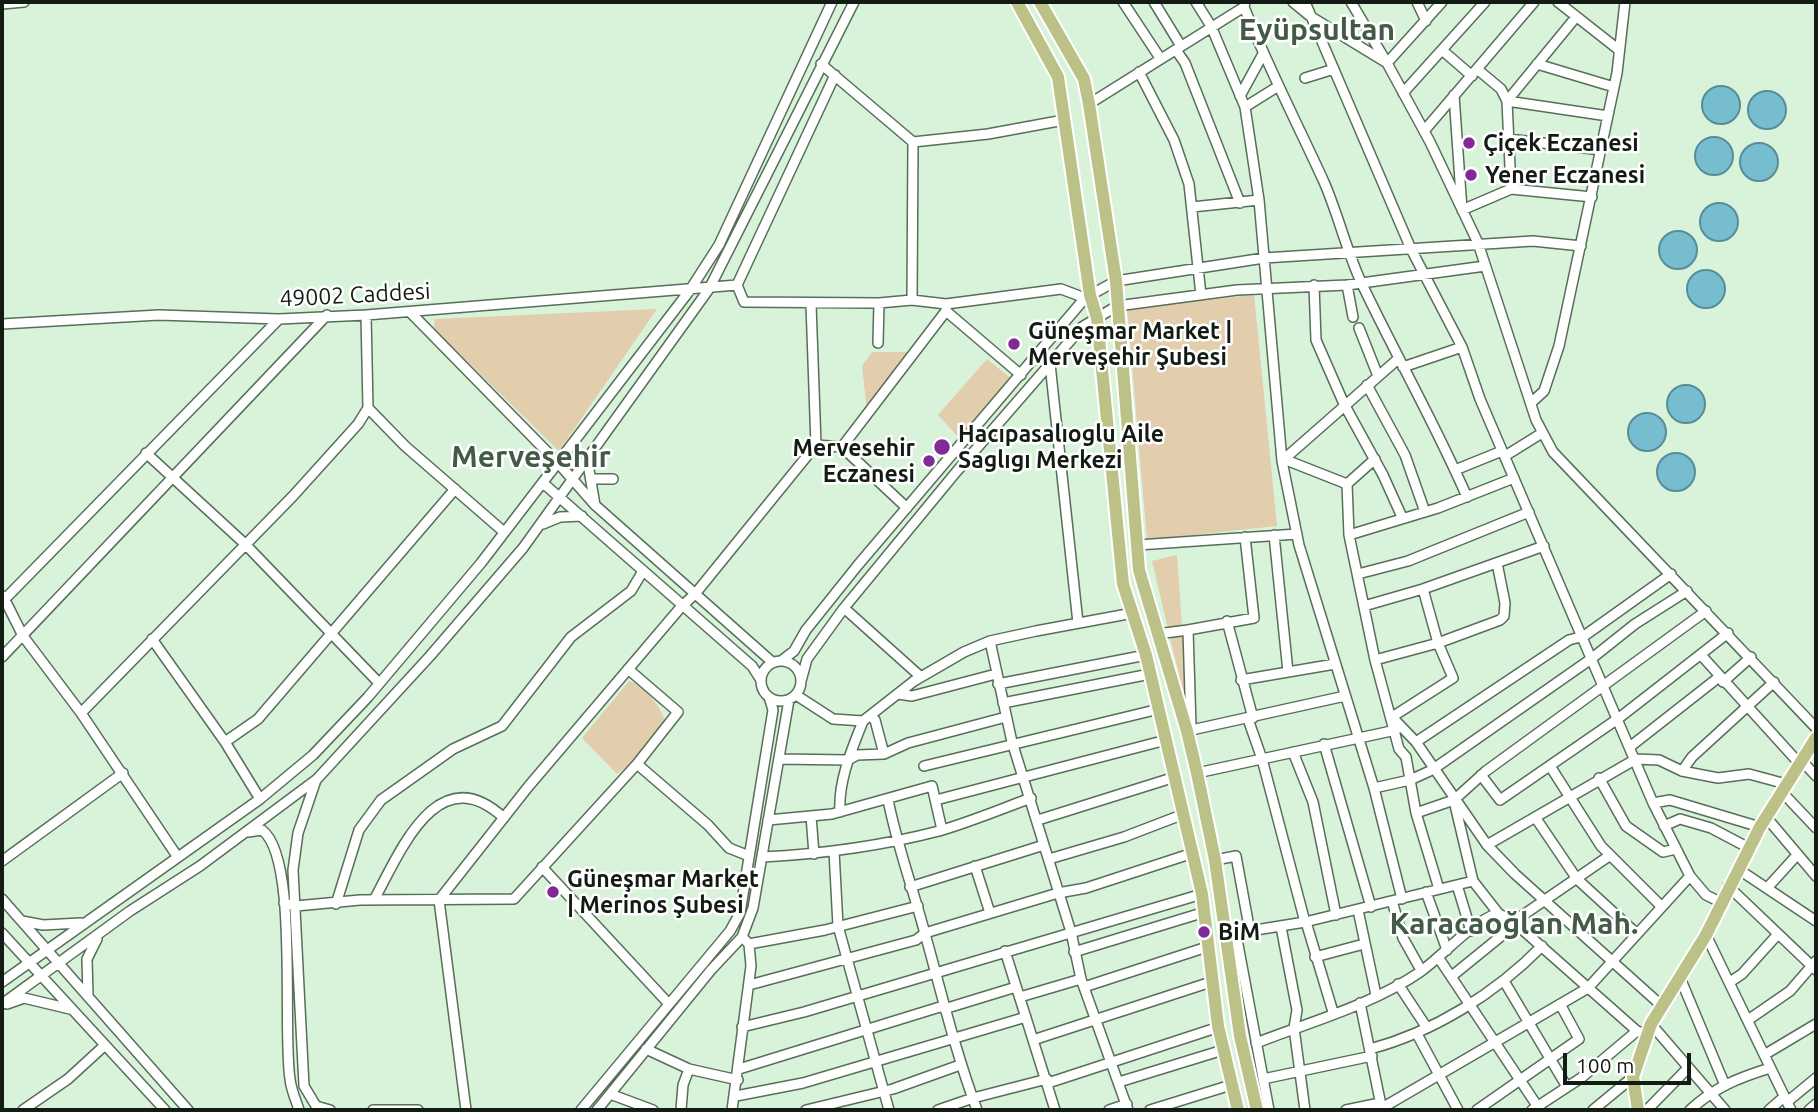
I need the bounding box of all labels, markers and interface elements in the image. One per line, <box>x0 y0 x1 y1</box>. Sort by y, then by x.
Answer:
district label: Eyüpsultan <box>1239 12 1395 48</box>
place label: Çiçek Eczanesi <box>1483 129 1639 157</box>
marker: Çiçek Eczanesi <box>1461 135 1477 151</box>
place label: Yener Eczanesi <box>1485 161 1645 189</box>
marker: Yener Eczanesi <box>1463 167 1479 183</box>
street label: 49002 Caddesi <box>279 277 431 313</box>
place label: Güneşmar Market | Merveşehir Şubesi <box>1028 317 1232 371</box>
marker: Güneşmar Market | Merveşehir Şubesi <box>1006 336 1022 352</box>
place label: Hacıpasalıoglu Aile Saglıgı Merkezi <box>958 420 1164 474</box>
place label: Mervesehir Eczanesi <box>792 434 915 488</box>
marker: Hacıpasalıoglu Aile Saglıgı Merkezi <box>932 437 952 457</box>
district label: Merveşehir <box>451 439 611 475</box>
marker: Mervesehir Eczanesi <box>921 453 937 469</box>
place label: Güneşmar Market | Merinos Şubesi <box>567 865 759 919</box>
marker: Güneşmar Market | Merinos Şubesi <box>545 884 561 900</box>
district label: Karacaoğlan Mah. <box>1390 906 1638 942</box>
place label: BiM <box>1218 918 1260 946</box>
marker: BiM <box>1196 924 1212 940</box>
scale bar <box>1566 1038 1694 1082</box>
text: 100 m <box>1576 1053 1634 1077</box>

